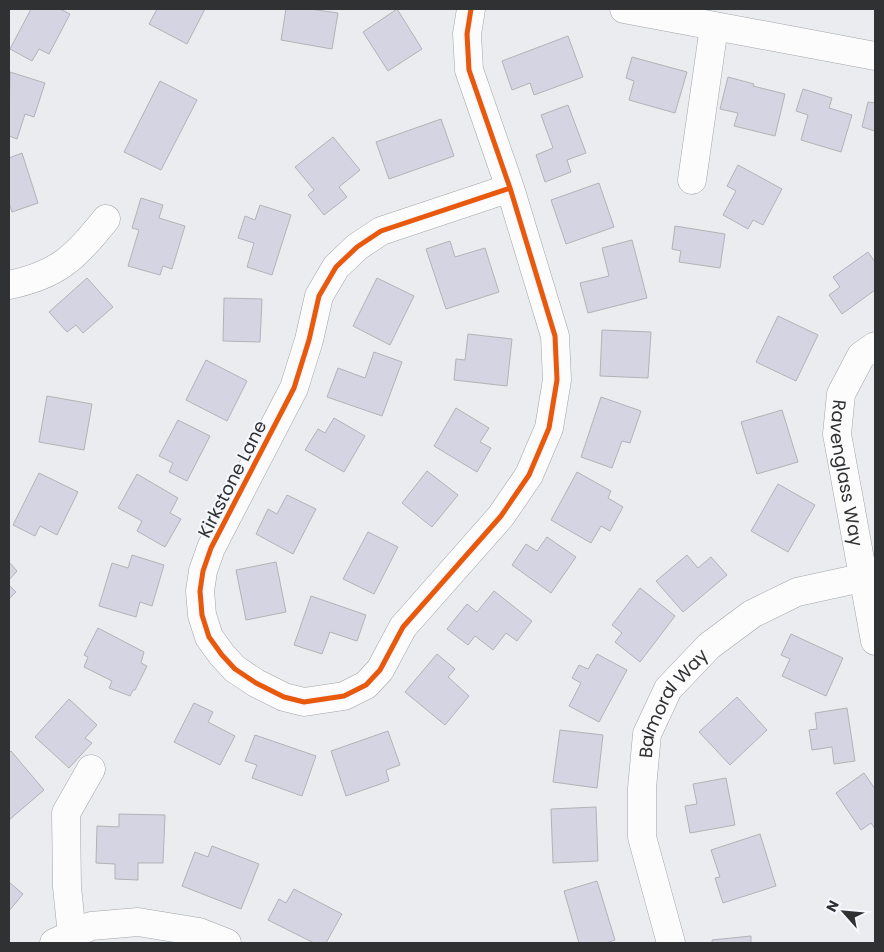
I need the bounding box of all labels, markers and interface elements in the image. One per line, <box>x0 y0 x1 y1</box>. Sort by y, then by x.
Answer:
street label: Ravenglass Way <box>824 398 870 548</box>
street label: Kirkstone Lane <box>192 416 272 542</box>
street label: Balmoral Way <box>632 643 713 759</box>
north arrow <box>819 887 869 937</box>
text: N <box>821 897 844 915</box>

